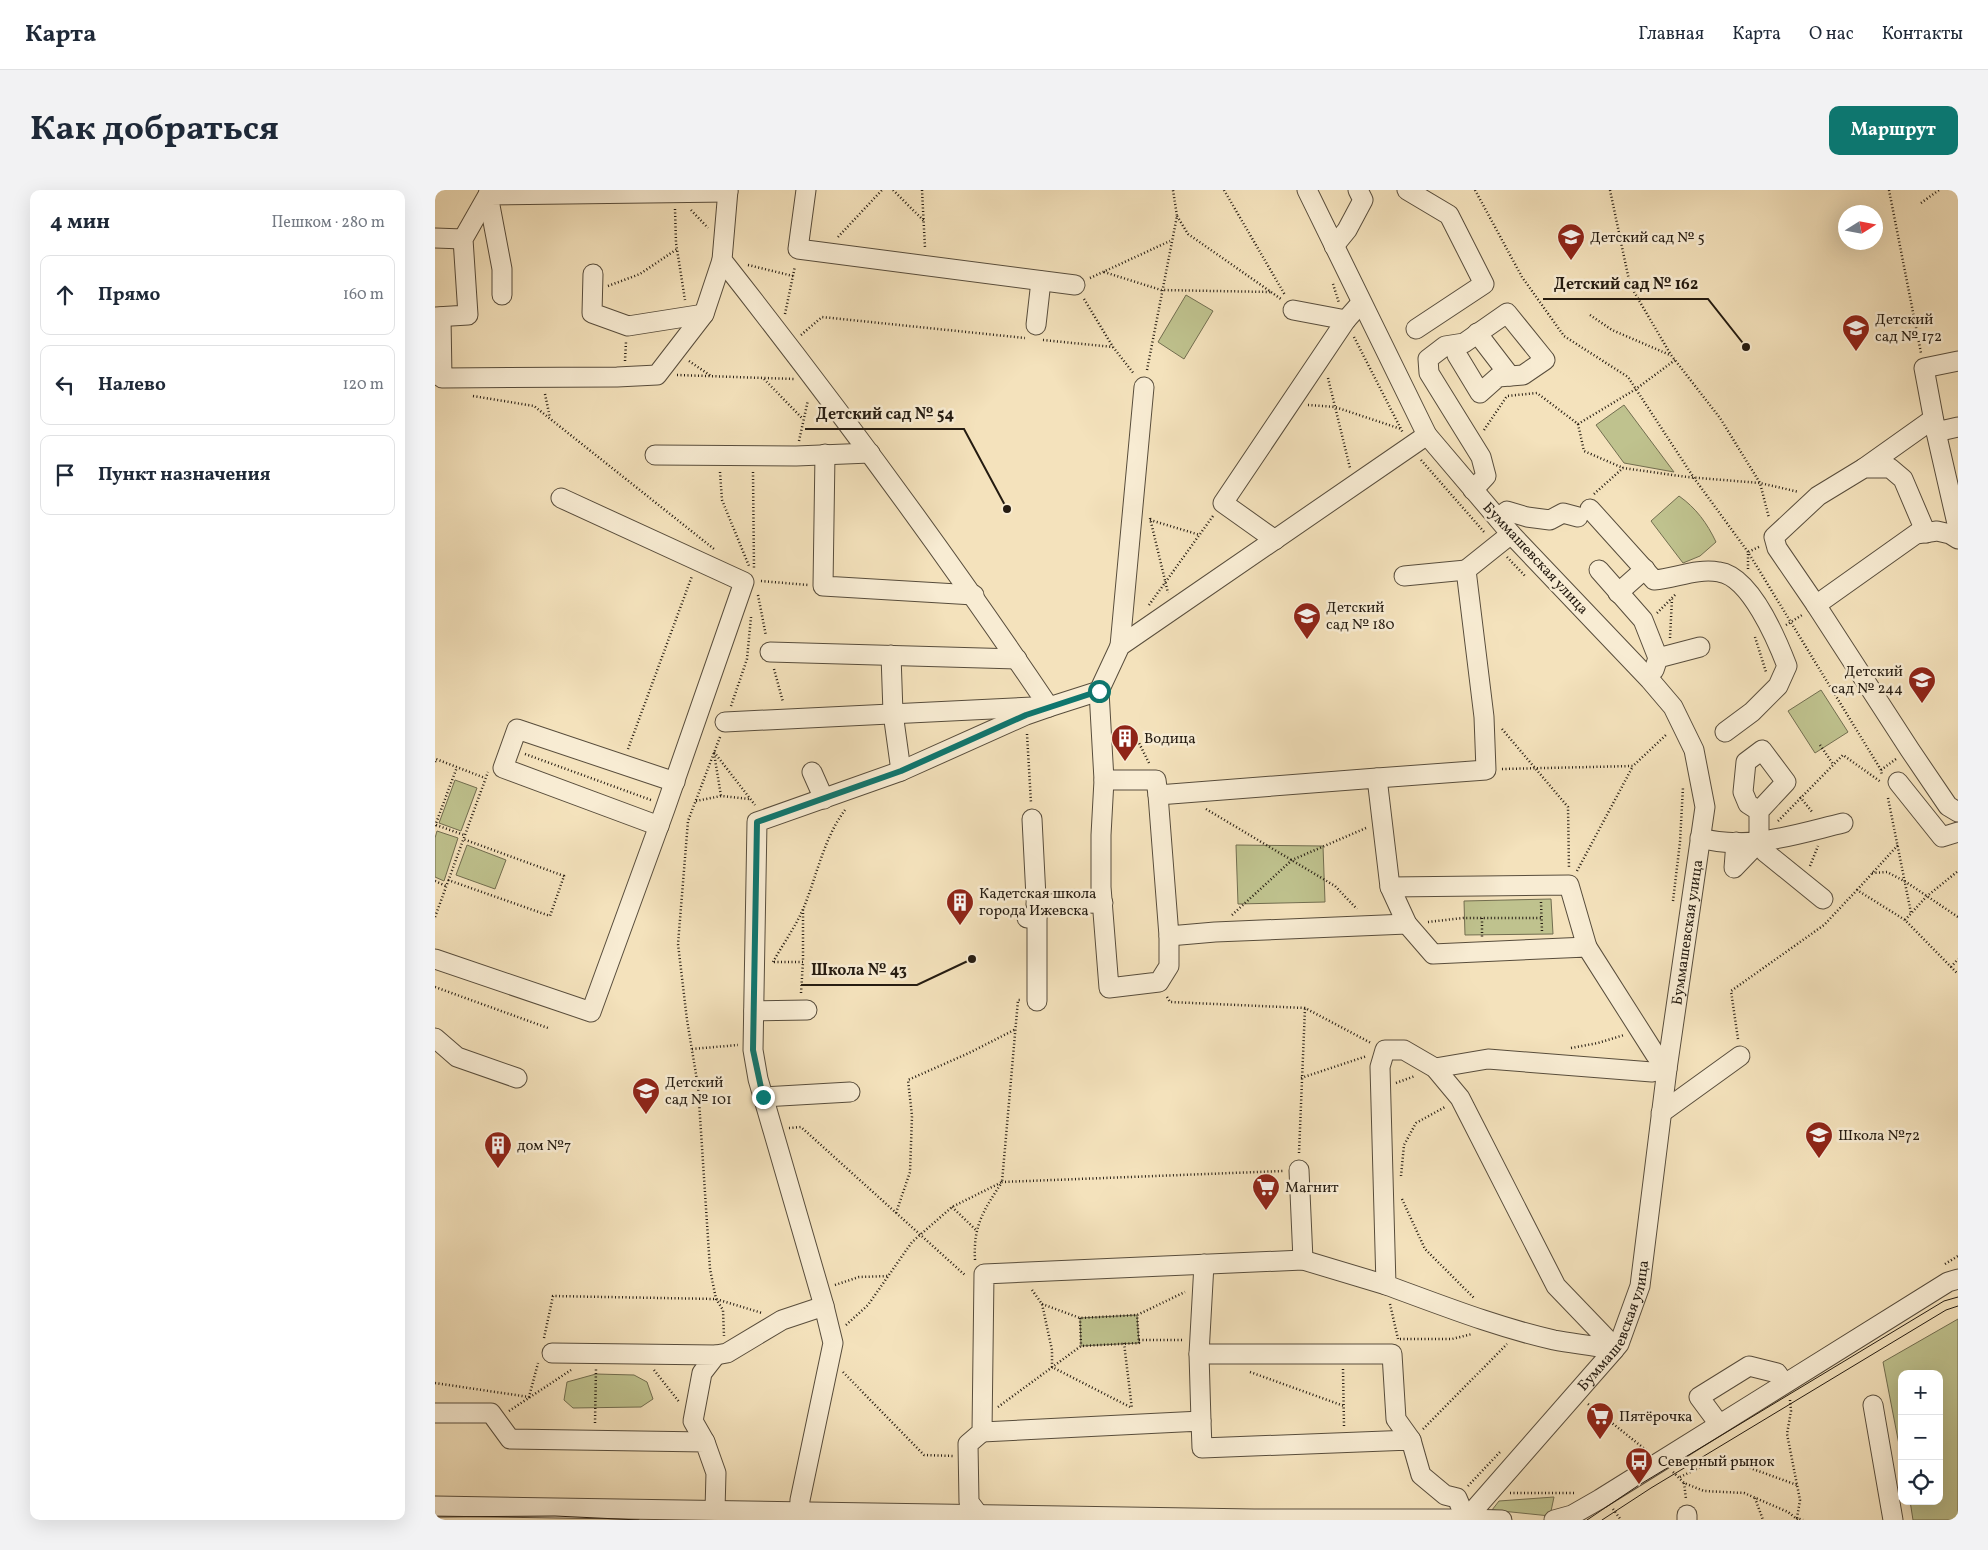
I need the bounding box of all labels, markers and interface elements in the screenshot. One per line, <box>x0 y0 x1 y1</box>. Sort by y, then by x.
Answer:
text: Карта <box>25 18 96 52</box>
text: Главная <box>1638 22 1704 47</box>
text: Карта <box>1732 22 1781 47</box>
text: О нас <box>1809 22 1854 47</box>
text: Контакты <box>1882 22 1963 47</box>
text: Как добраться <box>30 106 279 154</box>
button: Маршрут <box>1829 106 1958 155</box>
north arrow <box>1838 205 1883 250</box>
text: 4 мин <box>50 208 110 237</box>
text: Пешком · 280 m <box>271 212 385 234</box>
school or university icon: Детский сад № 5 <box>1556 222 1586 261</box>
place label: Детский сад № 5 <box>1590 228 1705 249</box>
callout: Детский сад № 162 <box>1543 268 1708 299</box>
text: Детский сад № 162 <box>1554 274 1698 296</box>
icon: ahead <box>51 281 79 309</box>
text: Прямо <box>98 282 160 308</box>
text: 160 m <box>343 284 384 306</box>
place label: Детский сад № 172 <box>1875 310 1942 348</box>
school or university icon: Детский сад № 172 <box>1841 313 1871 352</box>
icon: left <box>51 371 79 399</box>
text: Налево <box>98 372 166 398</box>
text: 120 m <box>342 374 384 396</box>
callout: Детский сад № 54 <box>805 398 964 429</box>
text: Детский сад № 54 <box>816 404 954 426</box>
icon: arrive <box>51 461 79 489</box>
text: Пункт назначения <box>98 462 271 488</box>
street label: Буммашевская улица <box>1477 498 1593 620</box>
place label: Детский сад № 180 <box>1326 598 1395 636</box>
school or university icon: Детский сад № 180 <box>1292 601 1322 640</box>
place label: Детский сад № 244 <box>1831 662 1903 700</box>
school or university icon: Детский сад № 244 <box>1907 665 1937 704</box>
route start <box>1088 680 1111 703</box>
building icon: Водица <box>1110 723 1140 762</box>
place label: Водица <box>1144 729 1196 750</box>
street label: Буммашевская улица <box>1667 858 1709 1007</box>
place label: Кадетская школа города Ижевска <box>979 884 1097 922</box>
building icon: Кадетская школа города Ижевска <box>945 887 975 926</box>
callout: Школа № 43 <box>801 954 917 985</box>
text: Школа № 43 <box>811 960 907 982</box>
place label: Детский сад № 101 <box>665 1073 732 1111</box>
school or university icon: Детский сад № 101 <box>631 1076 661 1115</box>
route end <box>752 1086 775 1109</box>
school or university icon: Школа №72 <box>1804 1120 1834 1159</box>
place label: Школа №72 <box>1838 1126 1920 1147</box>
building icon: дом №7 <box>483 1130 513 1169</box>
place label: дом №7 <box>517 1136 571 1157</box>
supermarket icon: Магнит <box>1251 1172 1281 1211</box>
place label: Магнит <box>1285 1178 1339 1199</box>
street label: Буммашевская улица <box>1574 1259 1655 1396</box>
map controls <box>1898 1370 1943 1505</box>
button: + <box>1898 1370 1943 1415</box>
supermarket icon: Пятёрочка <box>1585 1401 1615 1440</box>
place label: Пятёрочка <box>1619 1407 1693 1428</box>
button: − <box>1898 1415 1943 1460</box>
bus stop icon: Северный рынок <box>1624 1446 1654 1485</box>
place label: Северный рынок <box>1658 1452 1774 1473</box>
button: locate <box>1898 1460 1943 1505</box>

